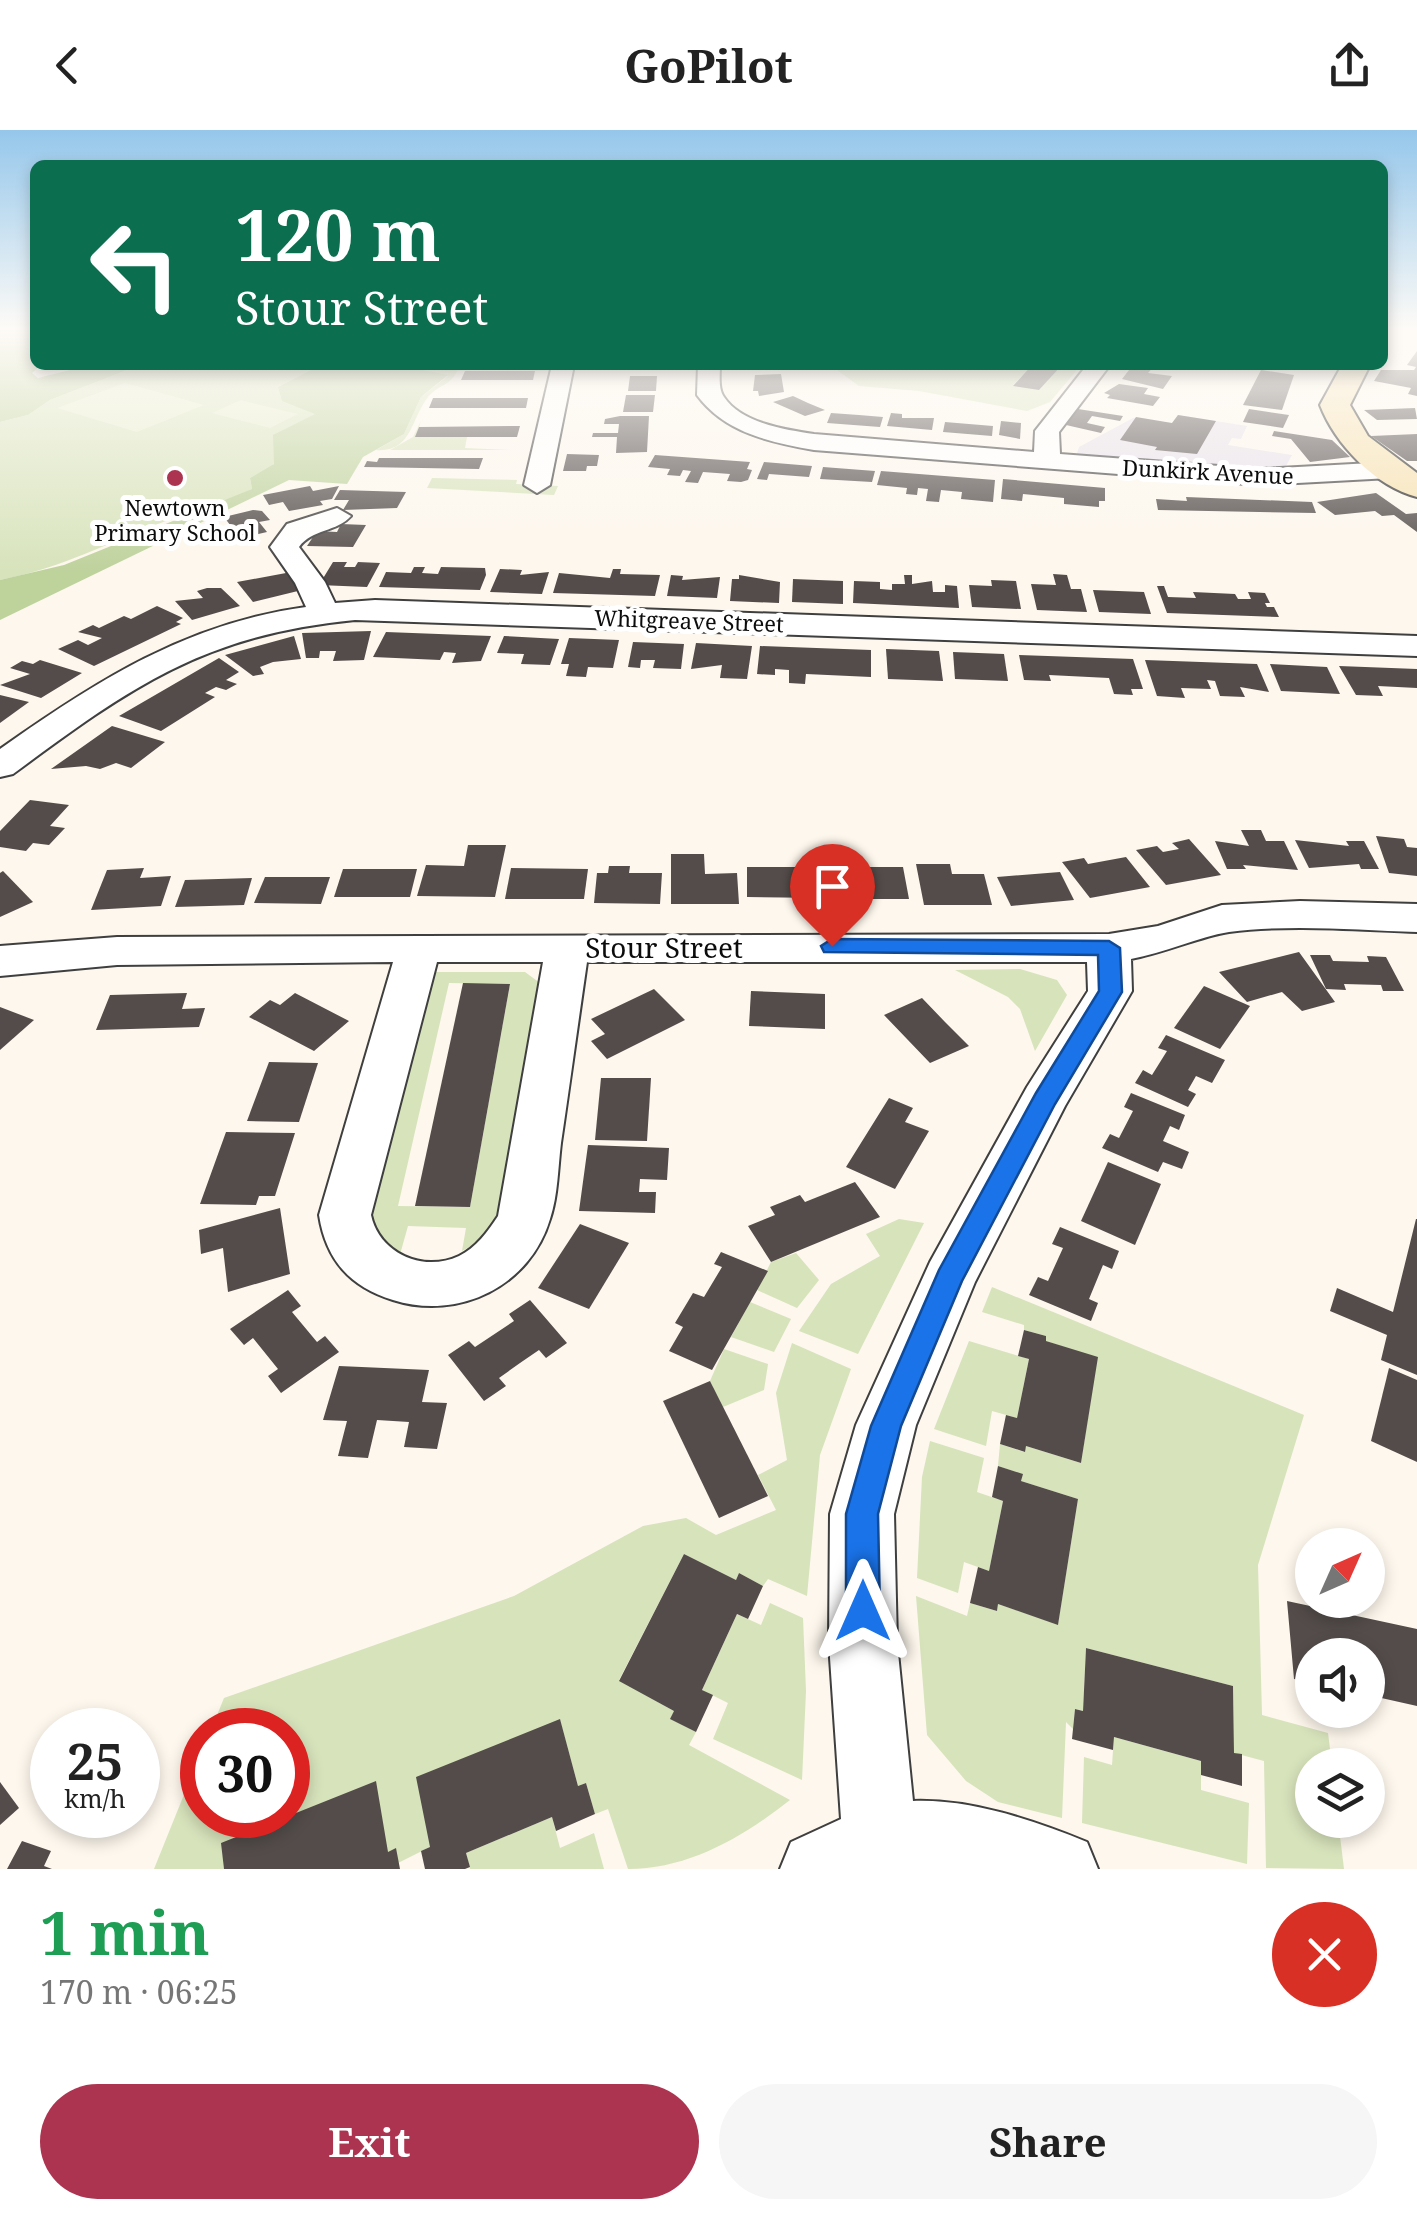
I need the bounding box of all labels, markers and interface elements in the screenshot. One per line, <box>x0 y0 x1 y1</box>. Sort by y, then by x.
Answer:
text: GoPilot <box>624 35 793 96</box>
icon: back <box>40 38 95 93</box>
icon: share <box>1322 38 1377 93</box>
text: 120 m <box>235 186 441 282</box>
icon: left <box>70 200 200 330</box>
text: Stour Street <box>235 277 488 338</box>
street label: Dunkirk Avenue <box>1122 452 1294 490</box>
marker: Newtown Primary School <box>164 467 186 489</box>
place label: Newtown Primary School <box>94 492 256 547</box>
street label: Whitgreave Street <box>594 602 785 638</box>
pin <box>790 844 875 947</box>
icon: arrive <box>805 859 860 914</box>
street label: Stour Street <box>585 928 743 966</box>
north arrow <box>1295 1528 1385 1618</box>
map controls <box>1295 1528 1385 1838</box>
position arrow <box>811 1559 915 1663</box>
button: sound <box>1295 1638 1385 1728</box>
speed limit sign: 30 <box>180 1708 310 1838</box>
text: 25 <box>67 1727 123 1795</box>
button: layers <box>1295 1748 1385 1838</box>
text: km/h <box>64 1781 126 1815</box>
text: 1 min <box>40 1891 210 1973</box>
button: close <box>1272 1902 1377 2007</box>
text: 170 m · 06:25 <box>40 1970 238 2013</box>
button: Exit <box>40 2084 699 2199</box>
button: Share <box>719 2084 1377 2199</box>

